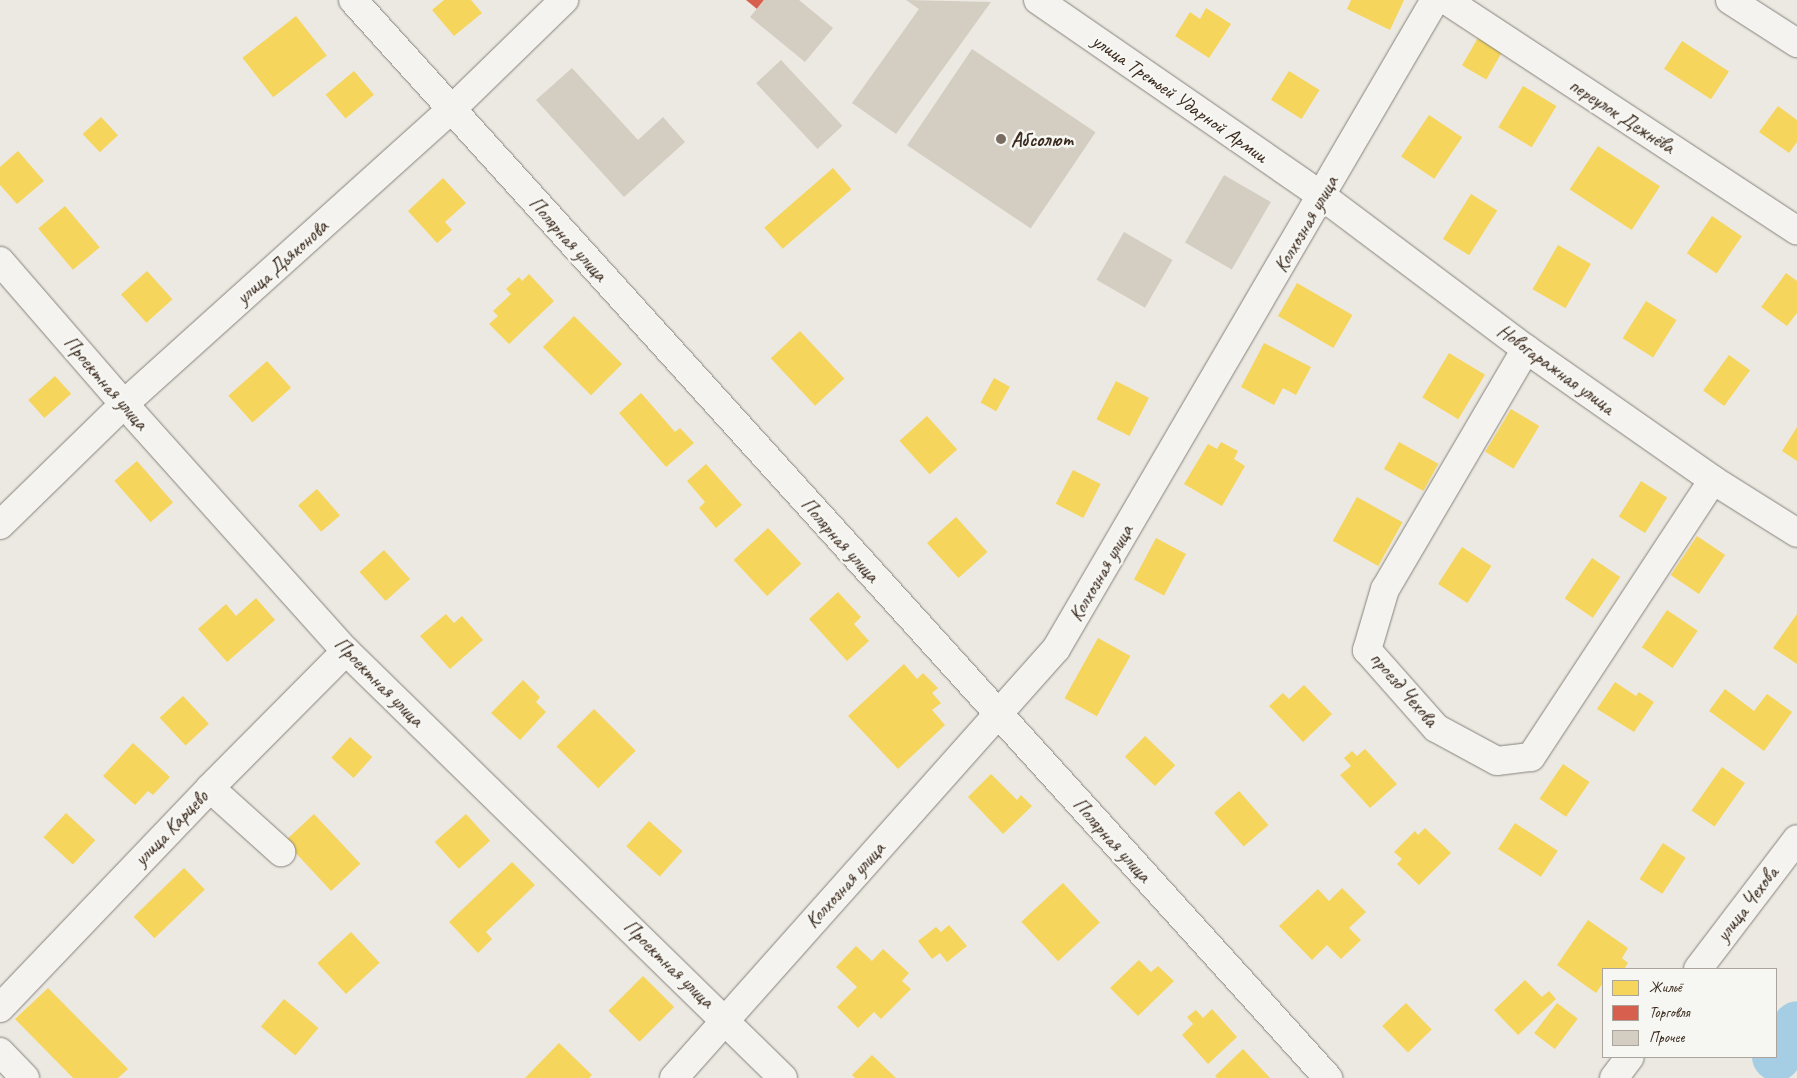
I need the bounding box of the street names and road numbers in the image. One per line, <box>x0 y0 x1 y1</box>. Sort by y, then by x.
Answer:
street label: улица Третьей Ударной Армии <box>1087 28 1273 168</box>
street label: переулок Дежнёва <box>1565 73 1679 159</box>
street label: Колхозная улица <box>1268 171 1344 277</box>
street label: Полярная улица <box>523 191 613 287</box>
street label: улица Дьяконова <box>231 214 333 310</box>
street label: Новогаражная улица <box>1493 318 1619 420</box>
street label: Проектная улица <box>58 330 154 436</box>
street label: Полярная улица <box>795 492 885 588</box>
street label: Колхозная улица <box>1063 520 1139 626</box>
street label: Проектная улица <box>329 632 429 732</box>
street label: проезд Чехова <box>1365 647 1443 731</box>
street label: улица Карцево <box>129 785 213 871</box>
street label: Полярная улица <box>1067 792 1157 888</box>
street label: Колхозная улица <box>800 836 890 934</box>
street label: улица Чехова <box>1711 862 1783 946</box>
street label: Проектная улица <box>618 914 720 1014</box>

